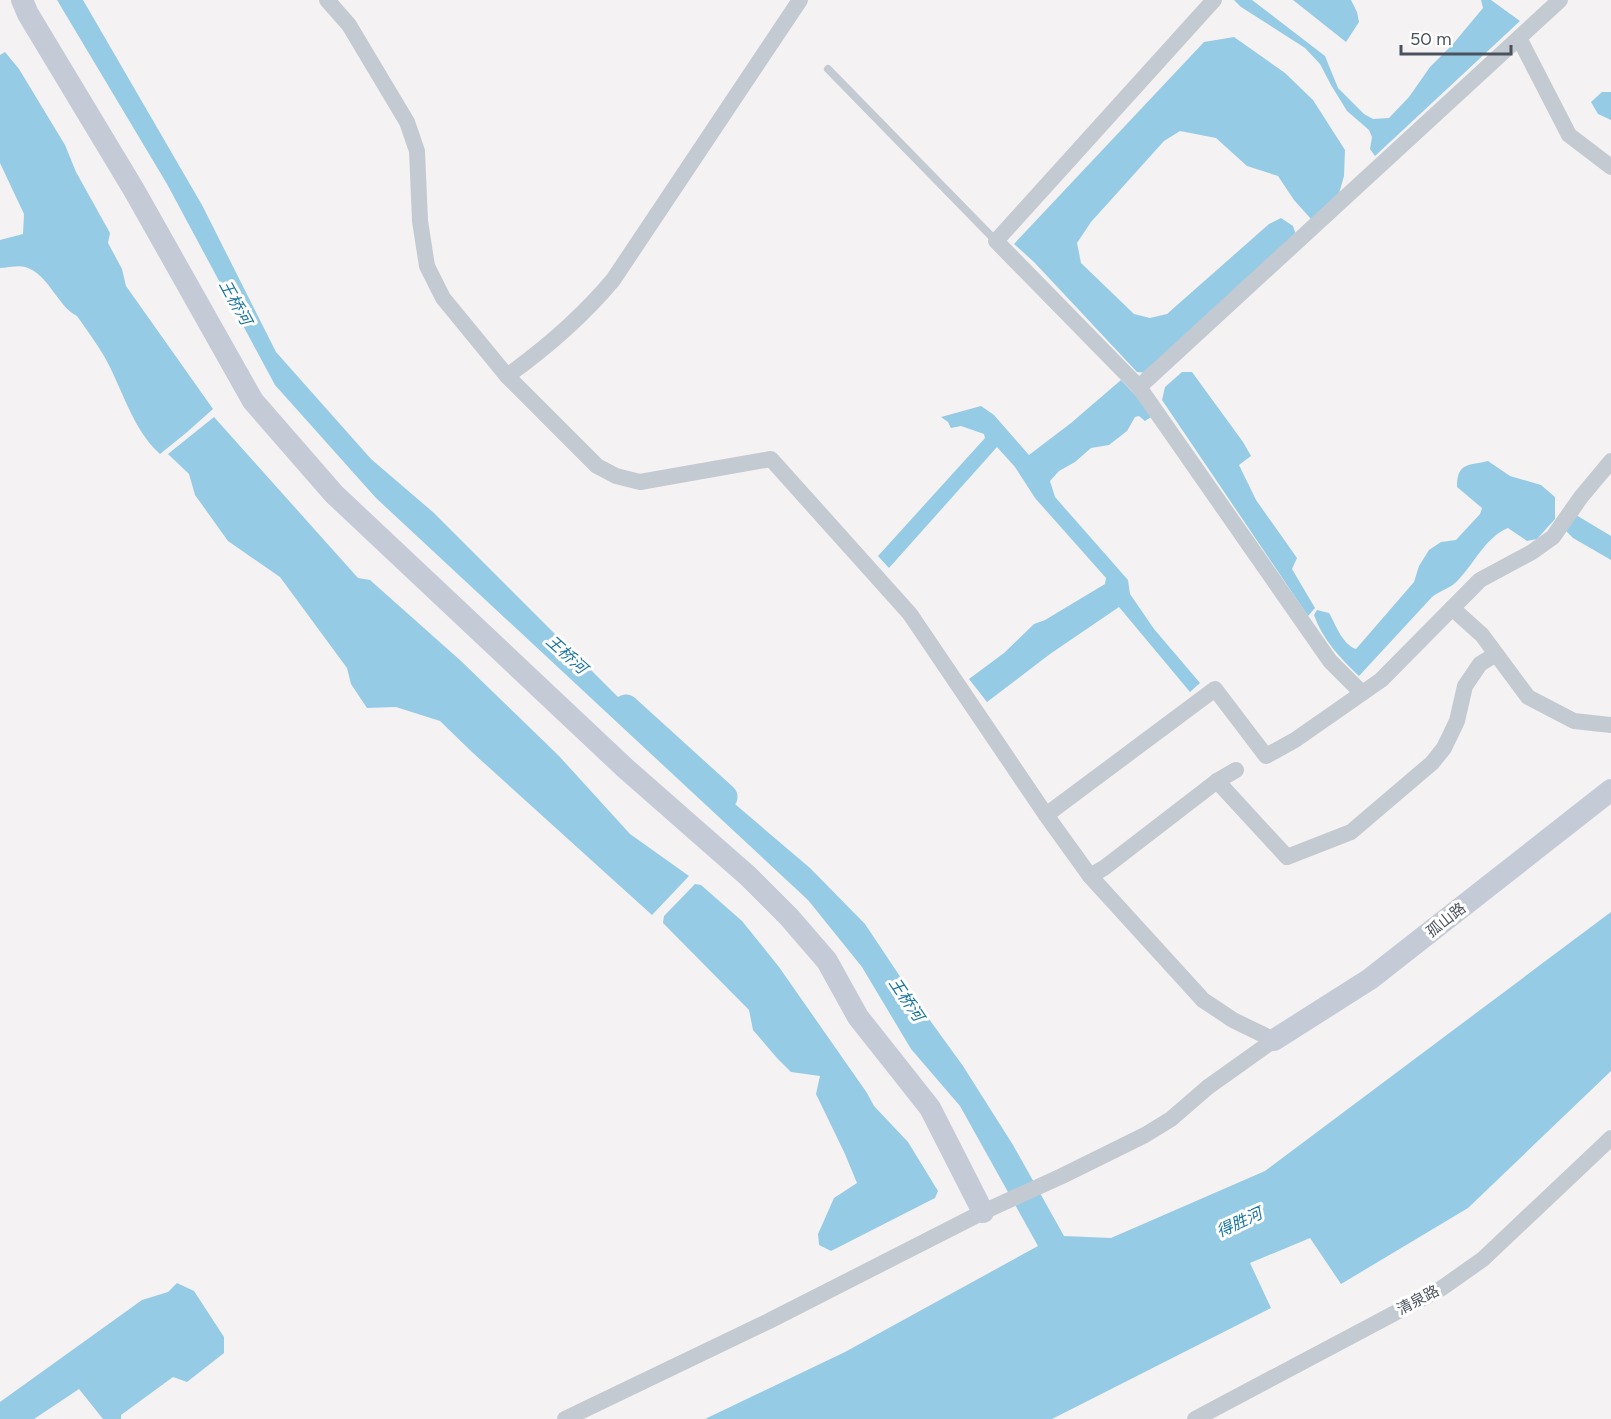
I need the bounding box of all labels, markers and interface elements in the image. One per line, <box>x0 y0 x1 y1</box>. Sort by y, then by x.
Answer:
scale bar <box>1401 18 1510 56</box>
text: 50 m <box>1410 28 1452 50</box>
water label: 王桥河 <box>216 277 257 330</box>
water label: 王桥河 <box>542 631 593 679</box>
street label: 孤山路 <box>1423 899 1469 941</box>
water label: 王桥河 <box>885 974 930 1027</box>
water label: 得胜河 <box>1213 1202 1268 1241</box>
street label: 清泉路 <box>1394 1281 1442 1319</box>

